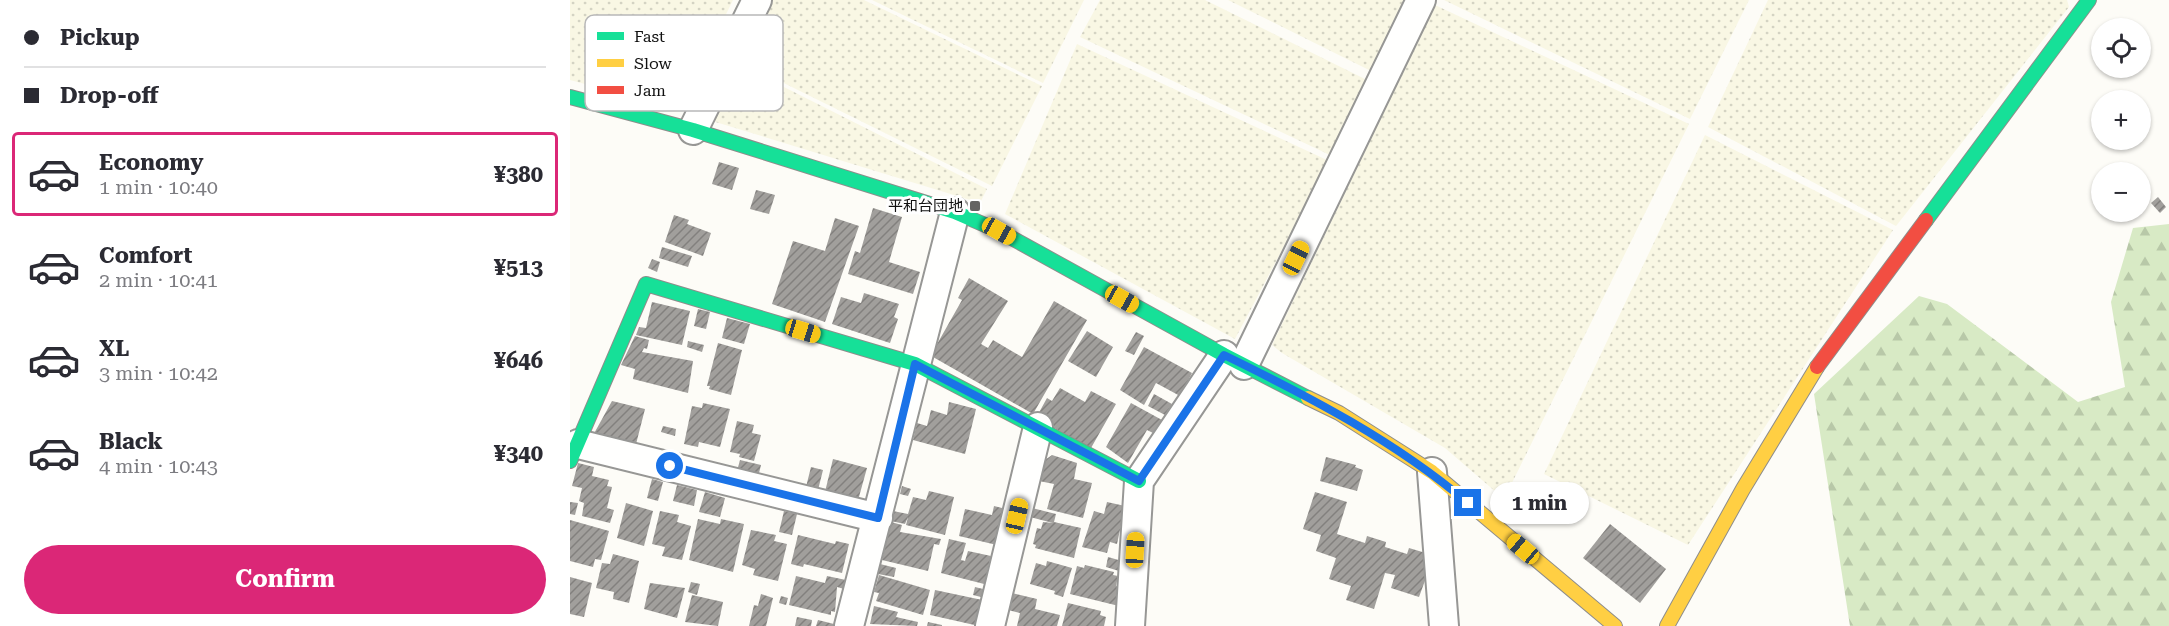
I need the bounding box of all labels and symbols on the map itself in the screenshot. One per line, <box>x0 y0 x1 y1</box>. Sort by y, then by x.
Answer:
legend <box>585 15 783 111</box>
text: Fast <box>634 27 665 46</box>
text: Slow <box>634 54 672 73</box>
text: Jam <box>634 81 666 100</box>
place label: 平和台団地 <box>888 197 963 215</box>
marker: 平和台団地 <box>968 199 982 213</box>
car <box>979 214 1019 248</box>
car <box>1280 238 1312 278</box>
car <box>1102 282 1142 316</box>
car <box>783 317 823 345</box>
route start <box>656 452 683 479</box>
callout: 1 min <box>1489 482 1588 524</box>
route end <box>1454 489 1481 516</box>
car <box>1004 496 1030 536</box>
car <box>1503 531 1543 567</box>
car <box>1125 532 1145 568</box>

